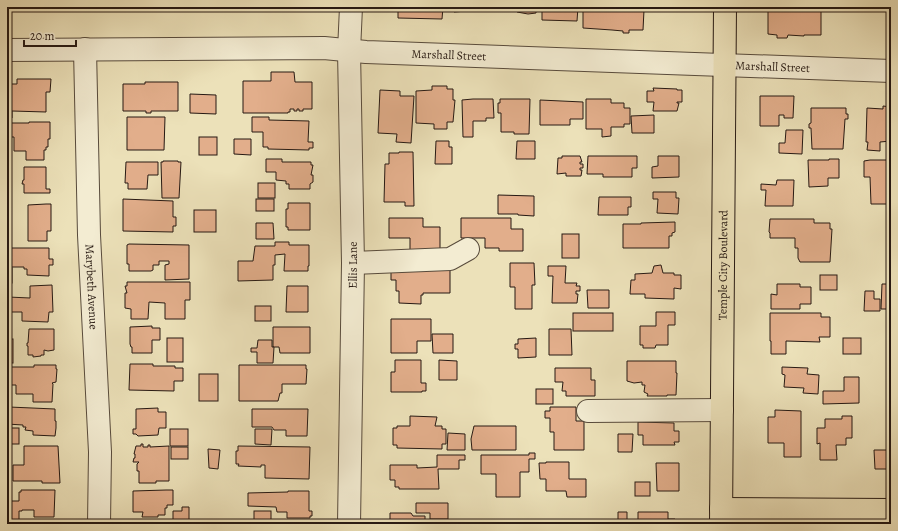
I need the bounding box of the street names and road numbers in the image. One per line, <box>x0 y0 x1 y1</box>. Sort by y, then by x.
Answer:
street label: Marshall Street <box>411 46 487 64</box>
street label: Marshall Street <box>735 57 810 76</box>
street label: Temple City Boulevard <box>715 209 731 320</box>
street label: Ellis Lane <box>345 241 361 289</box>
street label: Marybeth Avenue <box>81 244 102 330</box>

